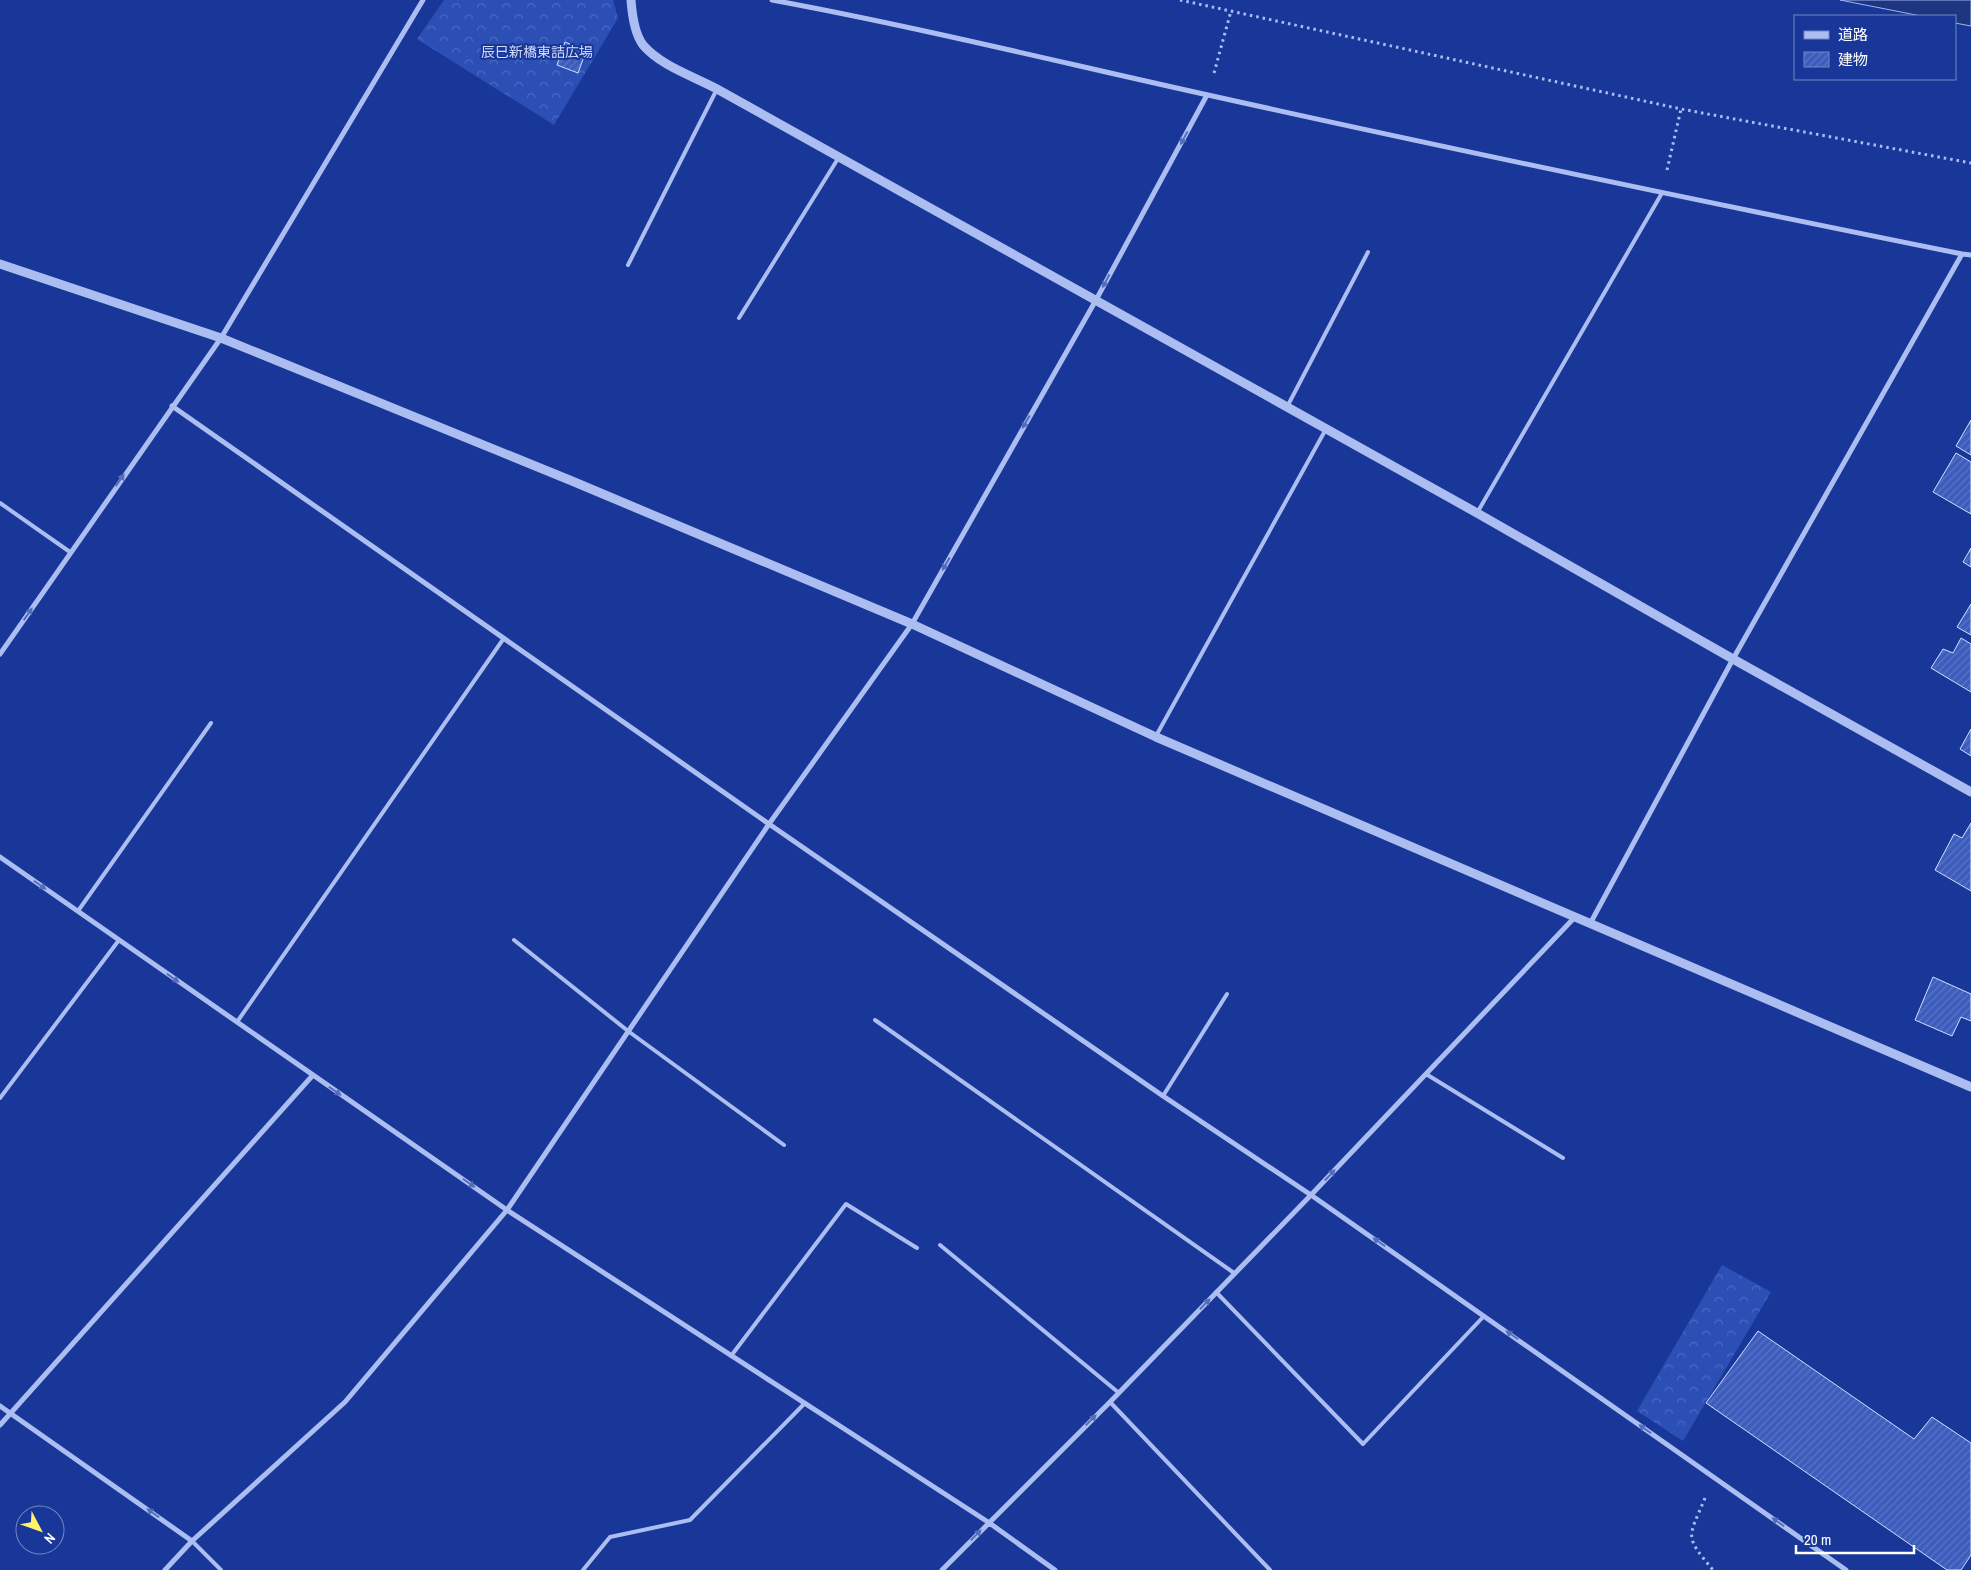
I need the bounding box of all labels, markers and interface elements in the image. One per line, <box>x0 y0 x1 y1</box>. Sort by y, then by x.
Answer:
legend <box>1794 15 1956 80</box>
text: 道路 <box>1838 24 1868 45</box>
park label: 辰巳新橋東詰広場 <box>481 43 593 61</box>
text: 建物 <box>1838 49 1868 70</box>
one-way arrow <box>1179 131 1188 144</box>
one-way arrow <box>1102 273 1110 288</box>
one-way arrow <box>1022 416 1031 429</box>
one-way arrow <box>115 473 125 487</box>
one-way arrow <box>942 556 950 571</box>
one-way arrow <box>23 607 33 620</box>
one-way arrow <box>33 880 47 890</box>
one-way arrow <box>166 973 180 983</box>
one-way arrow <box>329 1086 342 1096</box>
one-way arrow <box>1324 1169 1336 1181</box>
one-way arrow <box>462 1178 475 1189</box>
one-way arrow <box>1372 1237 1386 1247</box>
one-way arrow <box>1199 1298 1211 1310</box>
one-way arrow <box>1506 1330 1519 1341</box>
one-way arrow <box>1085 1414 1097 1426</box>
one-way arrow <box>1638 1424 1652 1434</box>
north arrow <box>15 1505 65 1555</box>
one-way arrow <box>146 1508 159 1518</box>
one-way arrow <box>1771 1517 1785 1527</box>
scale bar <box>1796 1522 1914 1554</box>
text: N <box>40 1529 59 1548</box>
one-way arrow <box>970 1529 982 1541</box>
text: 20 m <box>1804 1529 1831 1550</box>

